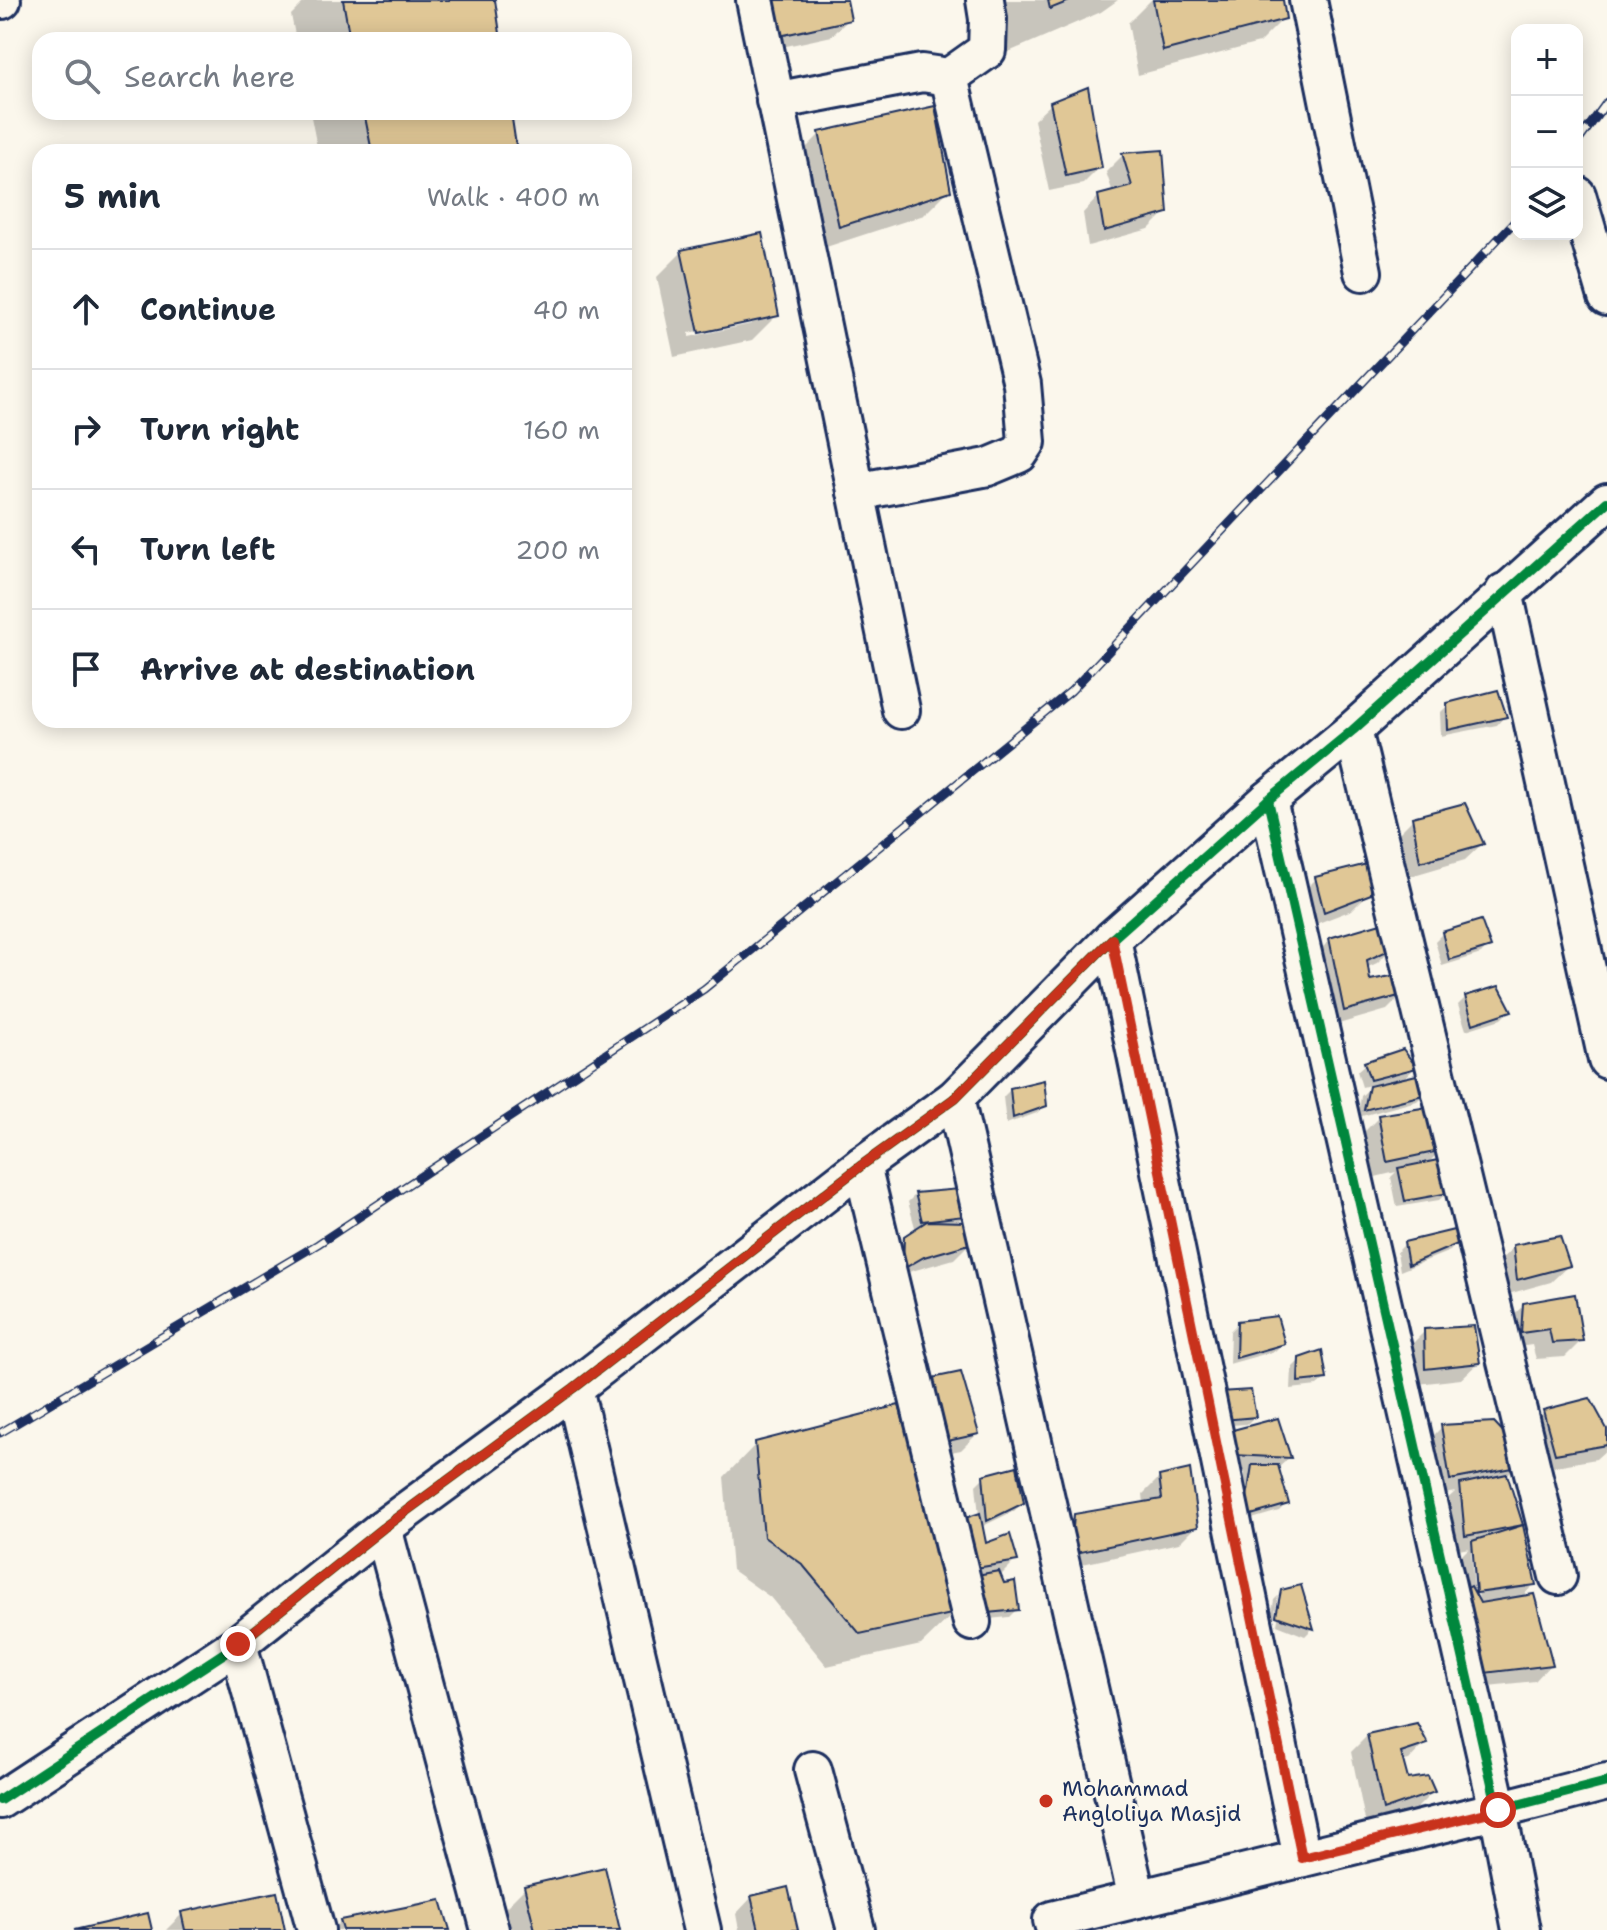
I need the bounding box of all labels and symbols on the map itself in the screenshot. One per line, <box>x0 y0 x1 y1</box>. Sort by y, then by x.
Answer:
route end <box>220 1626 256 1662</box>
place label: Mohammad Angloliya Masjid <box>1062 1774 1241 1828</box>
marker: Mohammad Angloliya Masjid <box>1037 1792 1055 1810</box>
route start <box>1480 1792 1516 1828</box>

